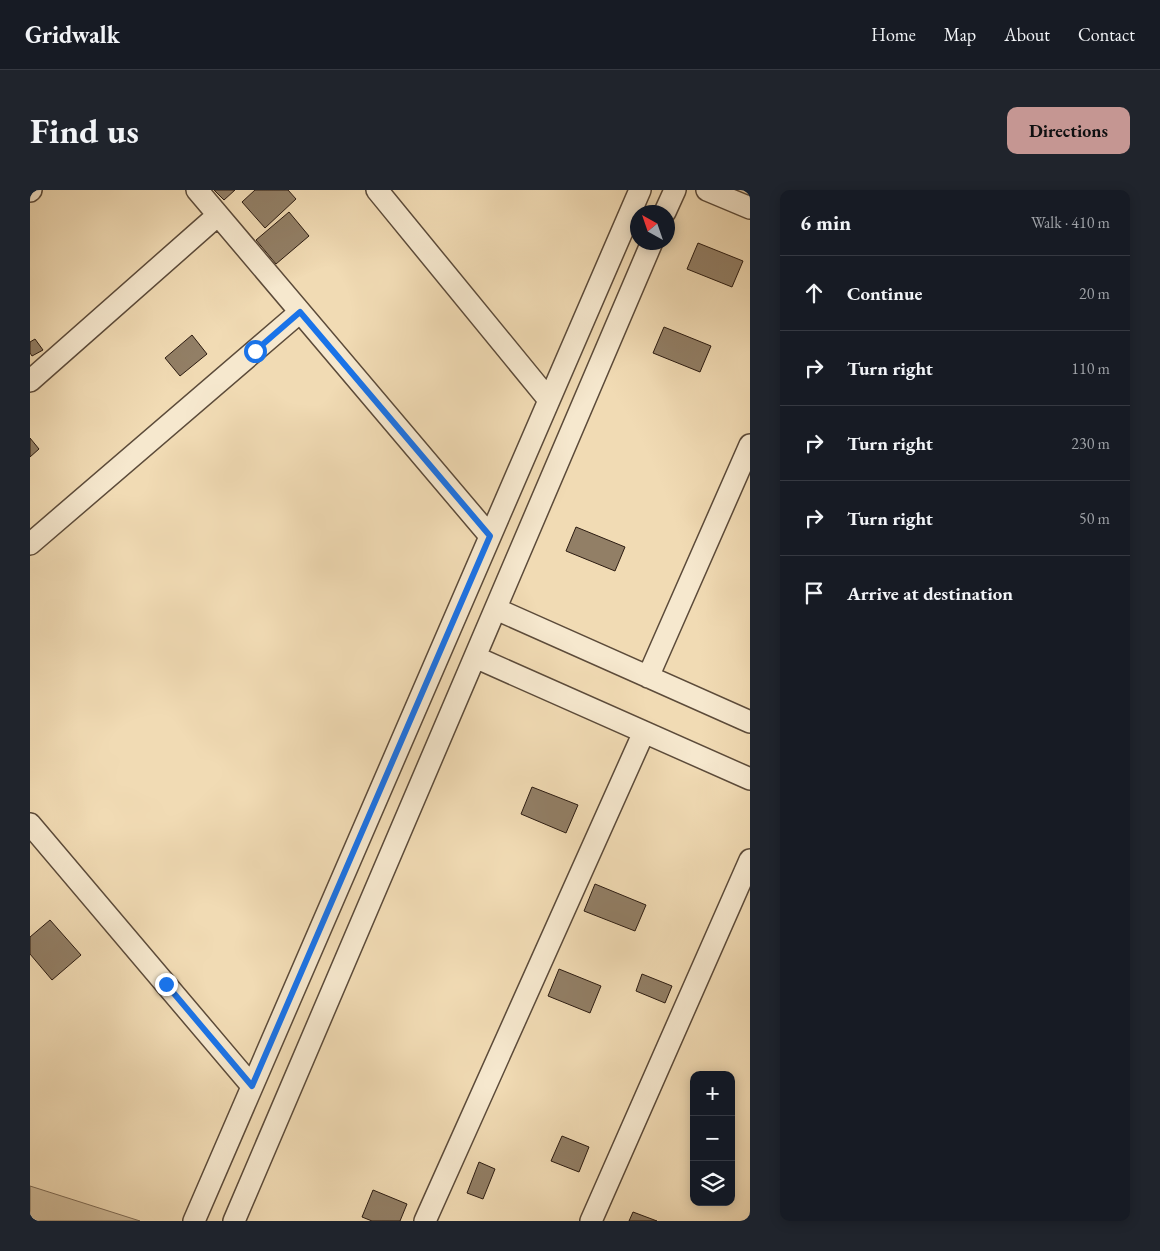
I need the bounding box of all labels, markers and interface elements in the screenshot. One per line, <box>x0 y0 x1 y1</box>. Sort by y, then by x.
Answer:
text: Gridwalk <box>25 19 120 50</box>
text: Home <box>871 23 916 46</box>
text: Map <box>944 23 976 46</box>
text: About <box>1004 23 1050 46</box>
text: Contact <box>1078 23 1135 46</box>
button: Directions <box>1007 107 1130 154</box>
text: Find us <box>30 108 139 153</box>
north arrow <box>630 205 675 250</box>
text: 6 min <box>800 209 851 236</box>
text: Walk · 410 m <box>1031 212 1110 233</box>
icon: ahead <box>800 279 828 307</box>
text: Continue <box>847 281 922 306</box>
text: 20 m <box>1079 283 1110 304</box>
route start <box>244 340 267 363</box>
icon: right <box>800 354 828 382</box>
text: Turn right <box>847 356 933 381</box>
text: 110 m <box>1071 358 1110 379</box>
icon: right <box>800 429 828 457</box>
text: Turn right <box>847 431 933 456</box>
text: 230 m <box>1071 433 1110 454</box>
icon: right <box>800 504 828 532</box>
text: Turn right <box>847 506 933 531</box>
text: 50 m <box>1079 508 1110 529</box>
icon: arrive <box>800 579 828 607</box>
text: Arrive at destination <box>847 581 1013 606</box>
route end <box>155 973 178 996</box>
map controls <box>690 1071 735 1206</box>
button: + <box>690 1071 735 1116</box>
button: − <box>690 1116 735 1161</box>
button: layers <box>690 1161 735 1206</box>

